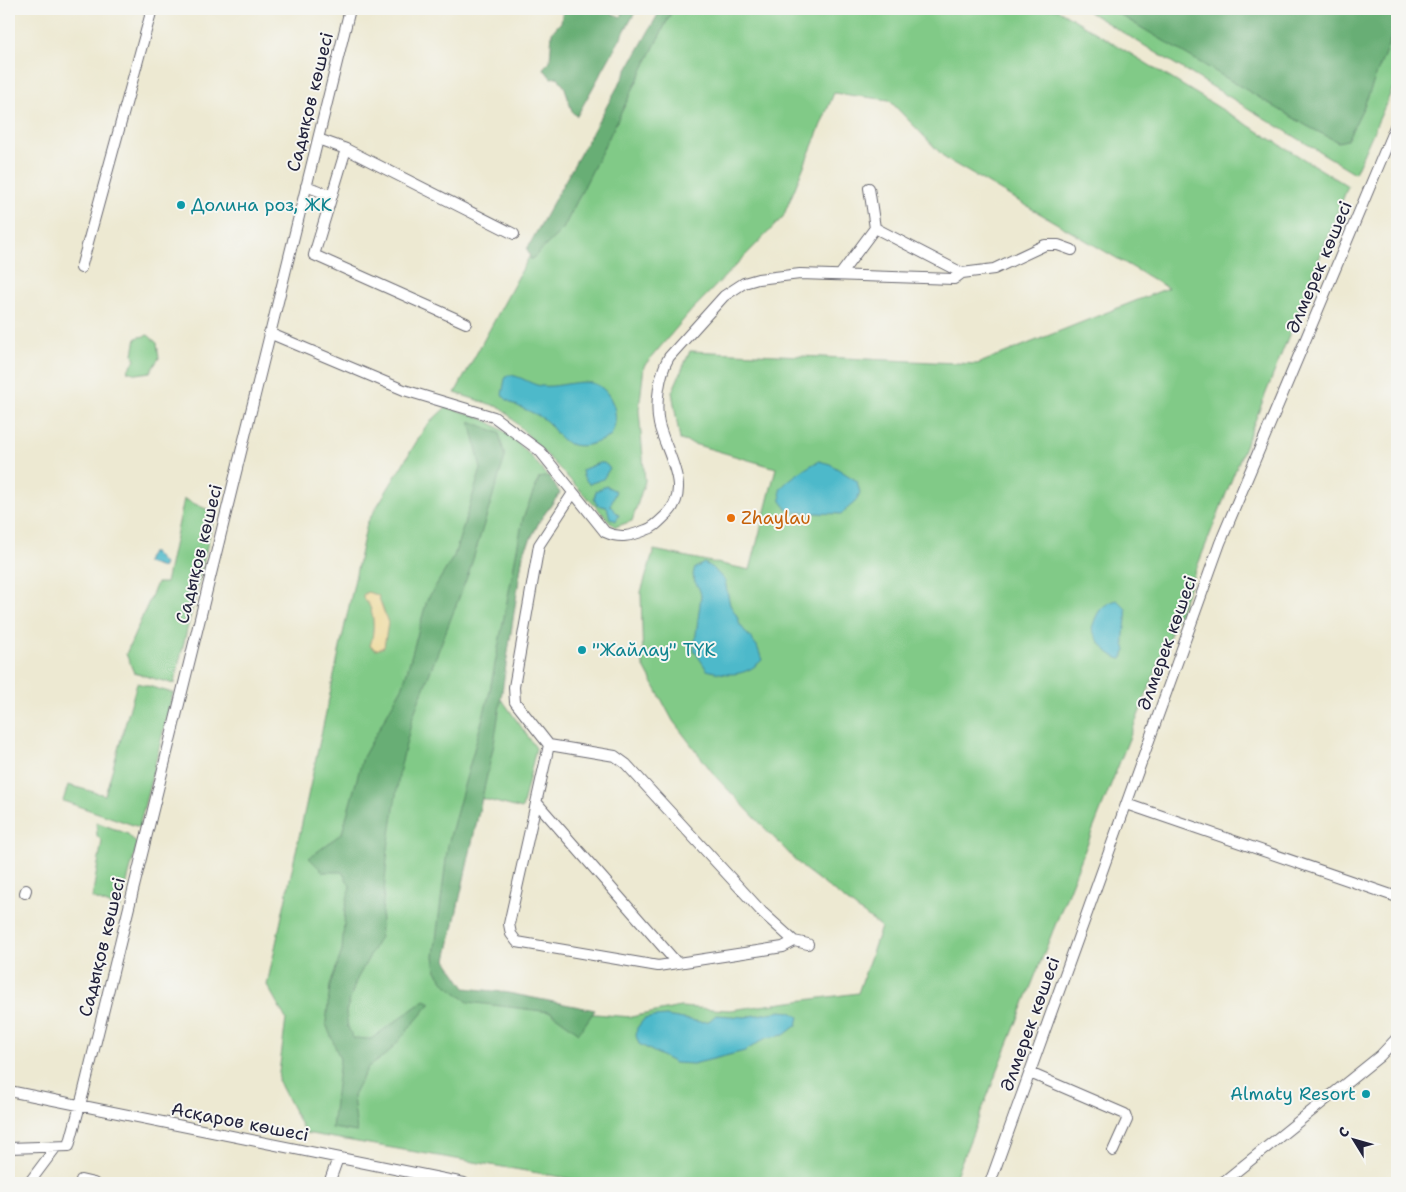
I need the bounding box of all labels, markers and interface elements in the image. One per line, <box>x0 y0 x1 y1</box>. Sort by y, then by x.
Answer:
street label: Садықов көшесі <box>281 30 339 174</box>
place label: Долина роз, ЖК <box>191 193 333 217</box>
street label: Әлмерек көшесі <box>1280 197 1358 337</box>
marker: Долина роз, ЖК <box>175 199 187 211</box>
street label: Садықов көшесі <box>170 482 228 626</box>
place label: Zhaylau <box>741 506 811 530</box>
marker: Zhaylau <box>725 512 737 524</box>
street label: Әлмерек көшесі <box>1132 572 1202 714</box>
place label: "Жайлау" ТҮК <box>592 638 716 662</box>
marker: "Жайлау" ТҮК <box>576 644 588 656</box>
street label: Садықов көшесі <box>73 875 131 1019</box>
street label: Әлмерек көшесі <box>995 953 1065 1095</box>
place label: Almaty Resort <box>1230 1082 1356 1106</box>
marker: Almaty Resort <box>1360 1088 1372 1100</box>
street label: Асқаров көшесі <box>169 1097 311 1147</box>
north arrow <box>1328 1114 1378 1164</box>
text: С <box>1334 1123 1353 1141</box>

